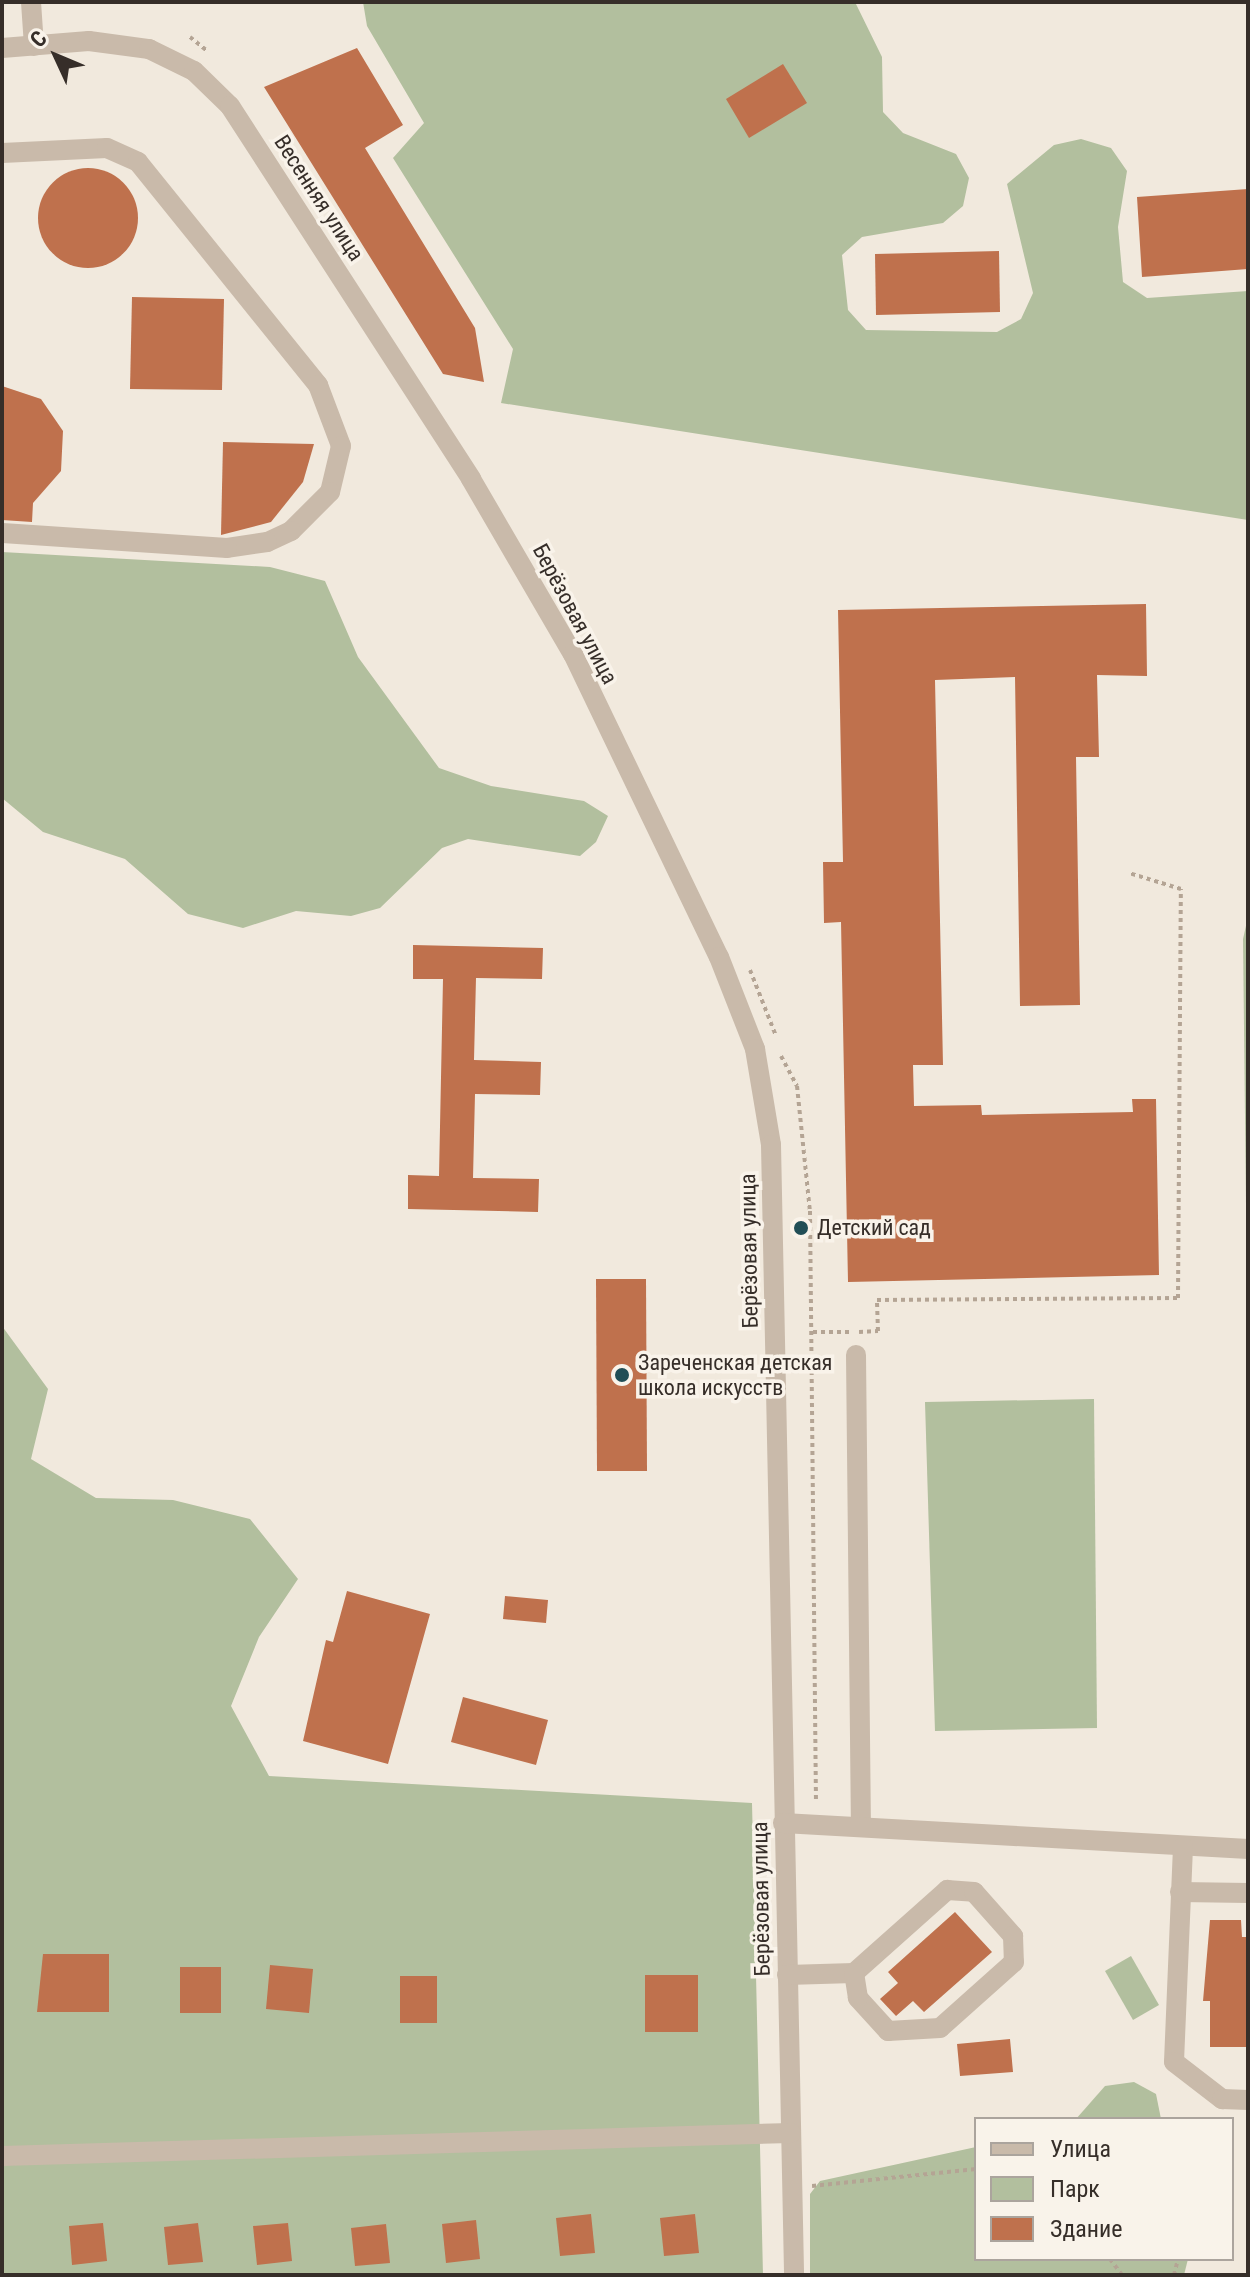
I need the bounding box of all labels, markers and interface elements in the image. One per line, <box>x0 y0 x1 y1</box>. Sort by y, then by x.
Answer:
north arrow <box>16 16 96 96</box>
text: С <box>25 26 52 52</box>
street label: Весенняя улица <box>269 130 369 266</box>
street label: Берёзовая улица <box>527 539 623 689</box>
street label: Берёзовая улица <box>734 1173 764 1329</box>
place label: Детский сад <box>817 1215 931 1241</box>
marker: Детский сад <box>792 1219 810 1237</box>
place label: Зареченская детская школа искусств <box>638 1349 832 1400</box>
marker: Зареченская детская школа искусств <box>613 1366 631 1384</box>
street label: Берёзовая улица <box>746 1821 776 1977</box>
legend <box>974 2117 1234 2261</box>
text: Улица <box>1050 2135 1111 2163</box>
text: Парк <box>1050 2175 1100 2203</box>
text: Здание <box>1050 2215 1122 2243</box>

